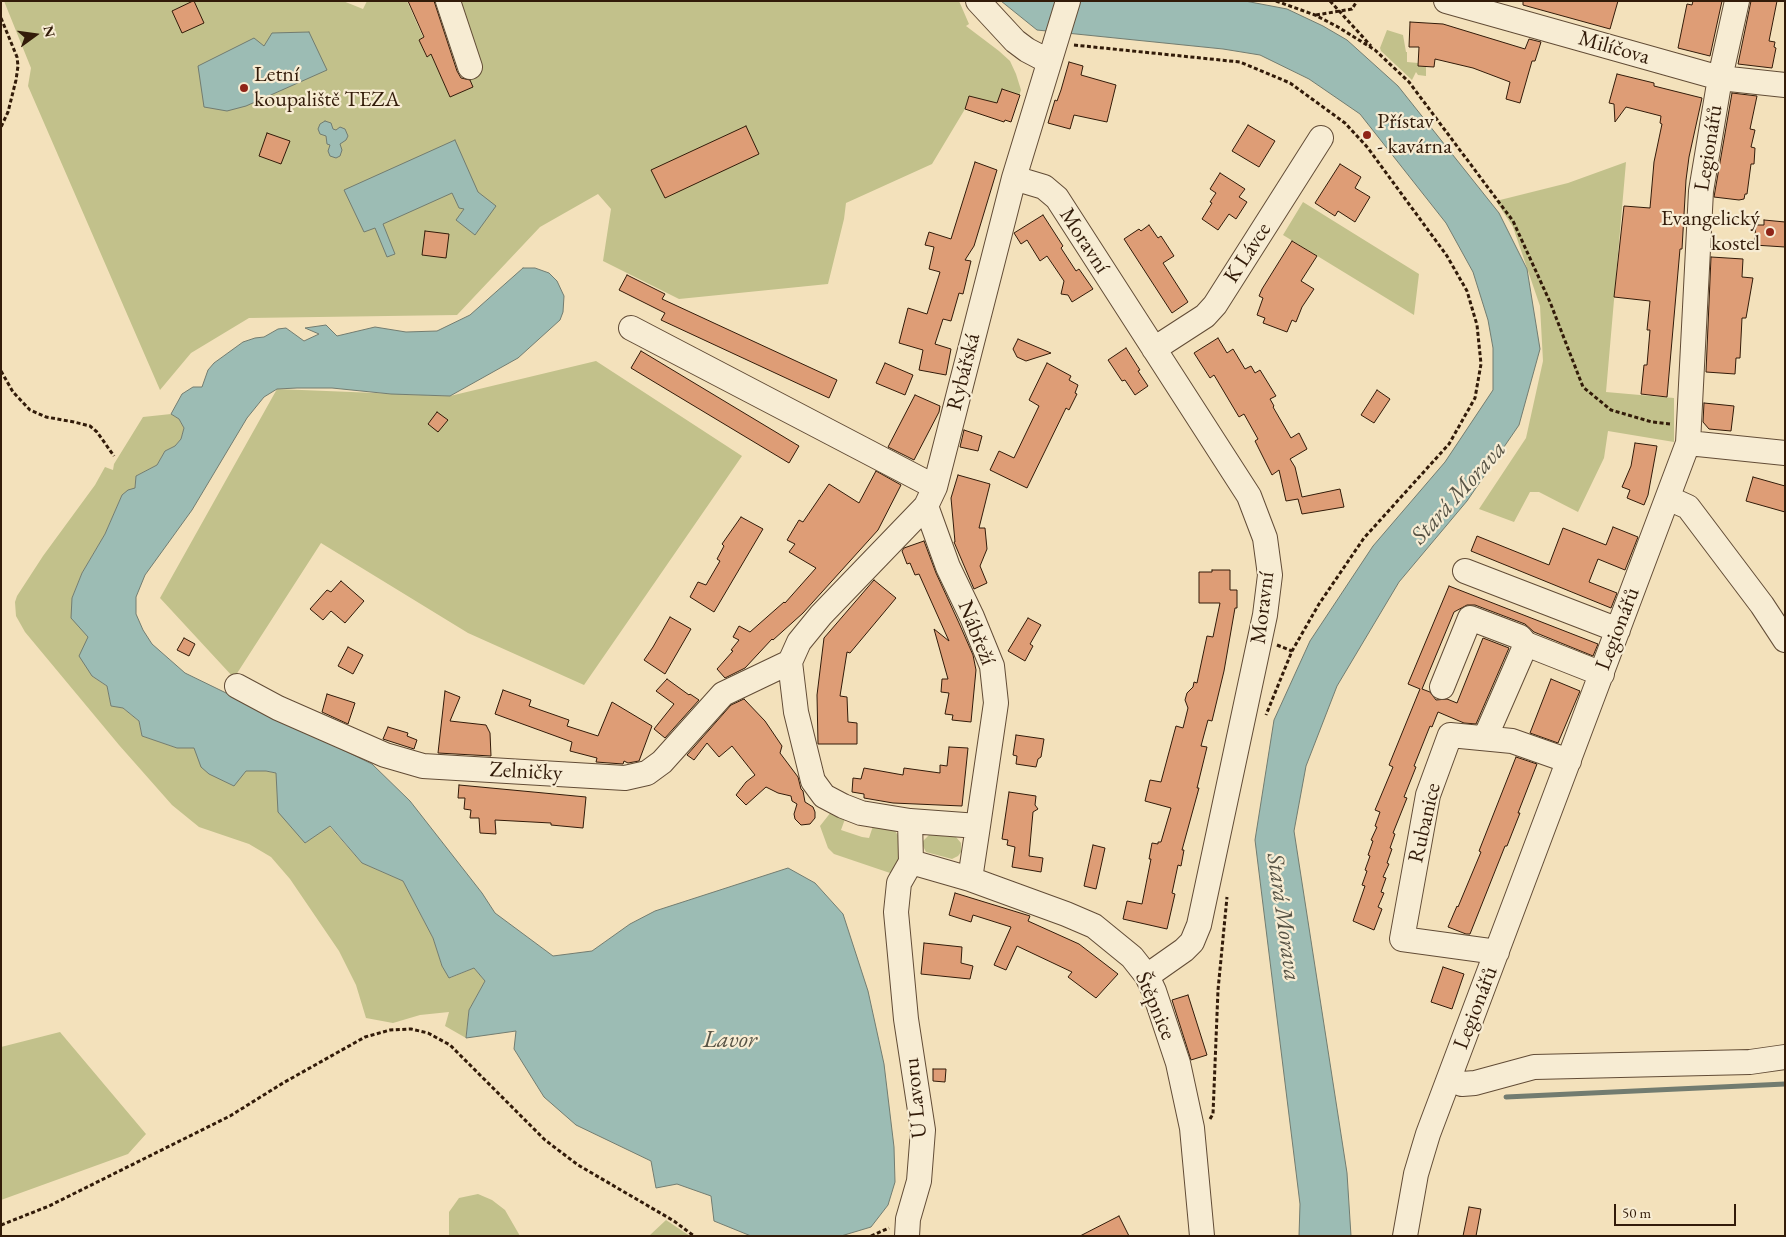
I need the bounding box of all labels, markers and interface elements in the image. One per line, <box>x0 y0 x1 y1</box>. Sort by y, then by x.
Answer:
north arrow <box>10 10 60 60</box>
text: N <box>39 24 60 39</box>
street label: Milíčova <box>1575 25 1653 71</box>
place label: Letní koupaliště TEZA <box>254 62 400 114</box>
marker: Letní koupaliště TEZA <box>238 82 250 94</box>
street label: Legionářů <box>1689 103 1729 193</box>
place label: Přístav - kavárna <box>1377 109 1452 160</box>
marker: Přístav - kavárna <box>1361 129 1373 141</box>
street label: Moravní <box>1053 203 1115 279</box>
place label: Evangelický kostel <box>1661 206 1760 258</box>
street label: K Lávce <box>1219 218 1277 288</box>
marker: Evangelický kostel <box>1764 226 1776 238</box>
street label: Rybářská <box>942 331 986 413</box>
water label: Stará Morava <box>1405 436 1513 550</box>
street label: Moravní <box>1245 570 1281 646</box>
street label: Legionářů <box>1590 584 1646 674</box>
street label: Nábřeží <box>951 597 1001 669</box>
street label: Zelničky <box>489 757 563 787</box>
street label: Rubanice <box>1403 781 1447 865</box>
water label: Stará Morava <box>1260 851 1306 983</box>
street label: Legionářů <box>1448 963 1504 1053</box>
street label: Štěpnice <box>1129 968 1181 1044</box>
water label: Lavor <box>703 1026 757 1054</box>
street label: U Lavoru <box>899 1056 933 1140</box>
scale bar <box>1616 1194 1738 1226</box>
text: 50 m <box>1622 1203 1651 1222</box>

